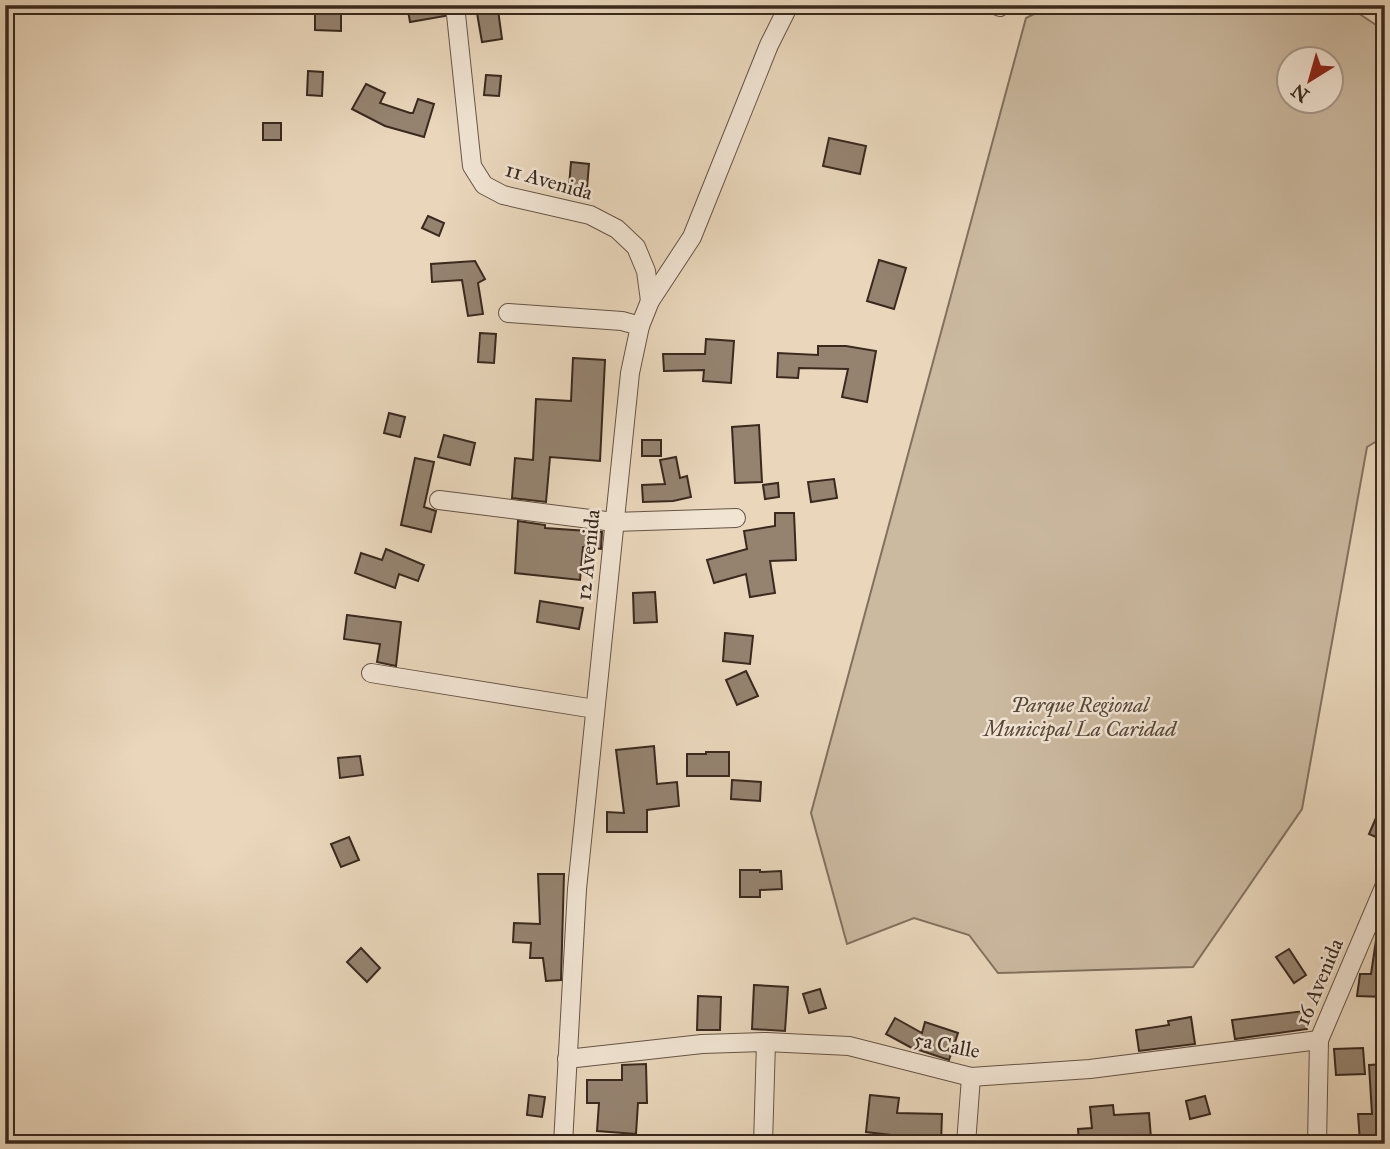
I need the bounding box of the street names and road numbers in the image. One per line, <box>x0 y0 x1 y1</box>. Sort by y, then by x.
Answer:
street label: 11 Avenida <box>502 156 596 206</box>
street label: 12 Avenida <box>570 508 606 602</box>
street label: 16 Avenida <box>1289 935 1349 1029</box>
street label: 5a Calle <box>912 1026 982 1064</box>

